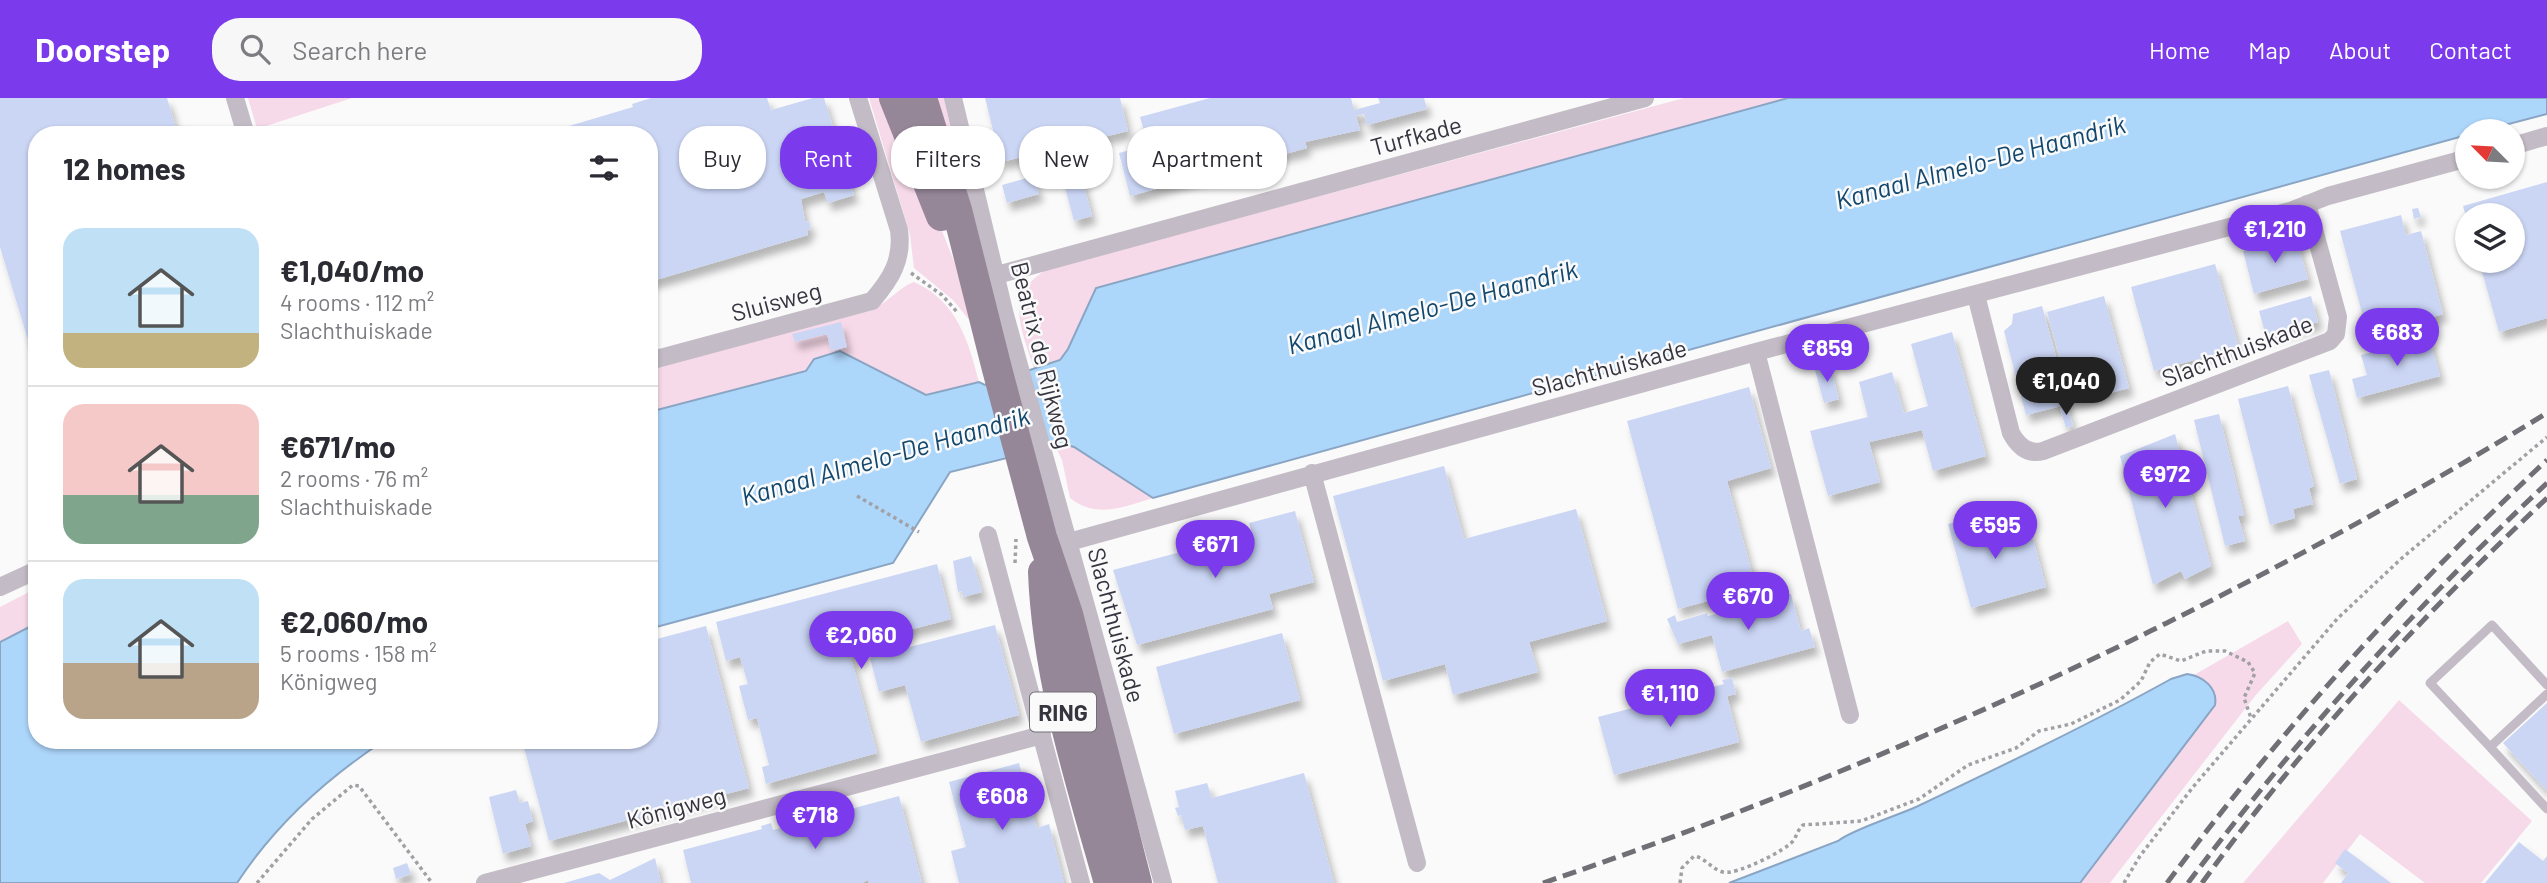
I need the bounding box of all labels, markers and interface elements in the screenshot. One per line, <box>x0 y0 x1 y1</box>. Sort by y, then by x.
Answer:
search box <box>212 18 702 81</box>
text: Doorstep <box>35 29 170 69</box>
icon: search <box>236 30 274 68</box>
text: Search here <box>292 34 427 65</box>
text: Home <box>2149 35 2210 64</box>
text: Map <box>2248 35 2291 64</box>
text: About <box>2329 35 2391 64</box>
text: Contact <box>2429 35 2512 64</box>
water label: Kanaal Almelo-De Haandrik <box>1832 107 2129 215</box>
street label: Turfkade <box>1367 109 1465 161</box>
north arrow <box>2455 119 2525 189</box>
map controls <box>2455 119 2525 273</box>
chip: Buy <box>679 126 766 189</box>
chip: Rent <box>780 126 877 189</box>
chip: Filters <box>891 126 1005 189</box>
chip: New <box>1019 126 1113 189</box>
chip: Apartment <box>1127 126 1287 189</box>
icon: filters <box>585 149 623 187</box>
text: 12 homes <box>63 150 186 186</box>
button: layers <box>2455 203 2525 273</box>
pin: €1,210 <box>2218 206 2332 265</box>
text: €1,210 <box>2244 214 2306 242</box>
text: €1,040/mo <box>280 252 424 288</box>
water label: Kanaal Almelo-De Haandrik <box>1284 252 1581 360</box>
icon: home <box>119 256 203 340</box>
street label: Beatrix de Rijkweg <box>1006 259 1080 451</box>
street label: Sluisweg <box>728 275 824 327</box>
text: 4 rooms · 112 m² <box>280 288 434 316</box>
street label: Slachthuiskade <box>2157 308 2317 392</box>
pin: €683 <box>2356 308 2438 368</box>
text: Slachthuiskade <box>280 316 433 344</box>
text: €683 <box>2371 317 2423 345</box>
pin: €859 <box>1786 324 1868 384</box>
street label: Slachthuiskade <box>1528 332 1690 402</box>
text: €859 <box>1801 333 1853 361</box>
pin: €1,040 <box>2009 358 2123 417</box>
text: €1,040 <box>2032 366 2100 394</box>
water label: Kanaal Almelo-De Haandrik <box>737 399 1033 511</box>
text: €671/mo <box>280 428 396 464</box>
icon: home <box>119 432 203 516</box>
pin: €972 <box>2124 450 2206 510</box>
text: €972 <box>2139 459 2191 487</box>
text: 2 rooms · 76 m² <box>280 464 428 492</box>
text: Slachthuiskade <box>280 492 433 520</box>
pin: €595 <box>1954 502 2036 561</box>
text: €595 <box>1969 510 2021 538</box>
pin: €671 <box>1174 520 1256 580</box>
text: €671 <box>1192 529 1238 557</box>
street label: Slachthuiskade <box>1082 544 1152 706</box>
pin: €670 <box>1707 573 1789 632</box>
text: €670 <box>1722 581 1774 609</box>
text: €2,060/mo <box>280 603 428 639</box>
icon: home <box>119 607 203 691</box>
pin: €2,060 <box>804 612 918 671</box>
text: €2,060 <box>825 620 897 648</box>
text: 5 rooms · 158 m² <box>280 639 437 667</box>
text: Königweg <box>280 667 377 695</box>
pin: €1,110 <box>1613 670 1727 729</box>
text: €1,110 <box>1641 678 1699 706</box>
road number: RING <box>1030 692 1096 732</box>
pin: €608 <box>961 772 1043 832</box>
street label: Königweg <box>623 780 729 834</box>
text: €608 <box>976 781 1028 809</box>
pin: €718 <box>774 792 856 851</box>
text: €718 <box>792 800 838 828</box>

